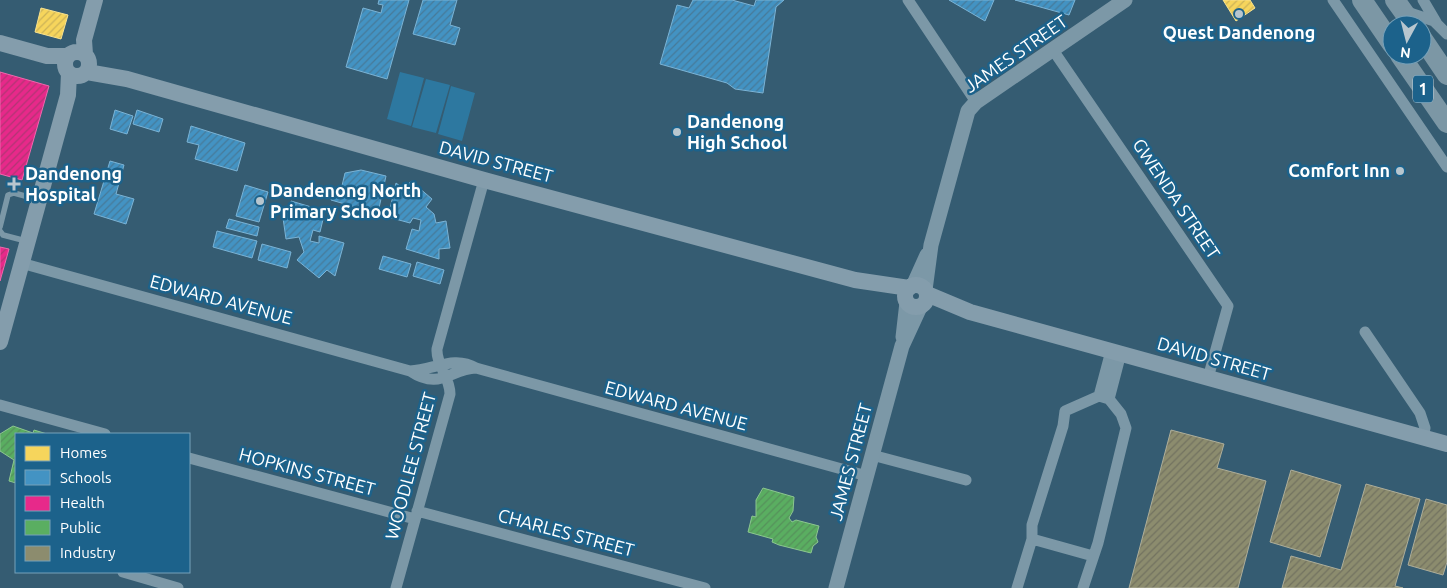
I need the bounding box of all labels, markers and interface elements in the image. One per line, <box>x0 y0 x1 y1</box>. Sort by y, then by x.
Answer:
marker: Quest Dandenong <box>1233 8 1245 20</box>
street label: JAMES STREET <box>960 10 1071 96</box>
north arrow <box>1382 15 1432 65</box>
place label: Quest Dandenong <box>1163 22 1315 42</box>
text: N <box>1399 44 1412 61</box>
road number: 1 <box>1413 76 1433 102</box>
place label: Dandenong High School <box>687 111 788 152</box>
marker: Dandenong High School <box>671 126 683 138</box>
street label: GWENDA STREET <box>1129 135 1224 262</box>
street label: DAVID STREET <box>437 136 555 186</box>
place label: Comfort Inn <box>1288 160 1390 180</box>
place label: Dandenong Hospital <box>25 163 122 204</box>
marker: Comfort Inn <box>1394 165 1406 177</box>
marker: Dandenong Hospital <box>7 177 21 191</box>
place label: Dandenong North Primary School <box>270 180 421 221</box>
marker: Dandenong North Primary School <box>254 195 266 207</box>
street label: EDWARD AVENUE <box>148 270 295 328</box>
street label: DAVID STREET <box>1155 332 1273 384</box>
street label: EDWARD AVENUE <box>603 376 750 434</box>
street label: WOODLEE STREET <box>381 390 439 542</box>
street label: JAMES STREET <box>825 401 875 523</box>
legend <box>15 433 190 573</box>
street label: HOPKINS STREET <box>237 443 378 499</box>
text: Homes <box>60 444 107 461</box>
text: Schools <box>60 469 111 486</box>
text: Health <box>60 494 105 511</box>
street label: CHARLES STREET <box>496 504 637 560</box>
text: Public <box>60 519 101 536</box>
text: Industry <box>60 544 115 561</box>

